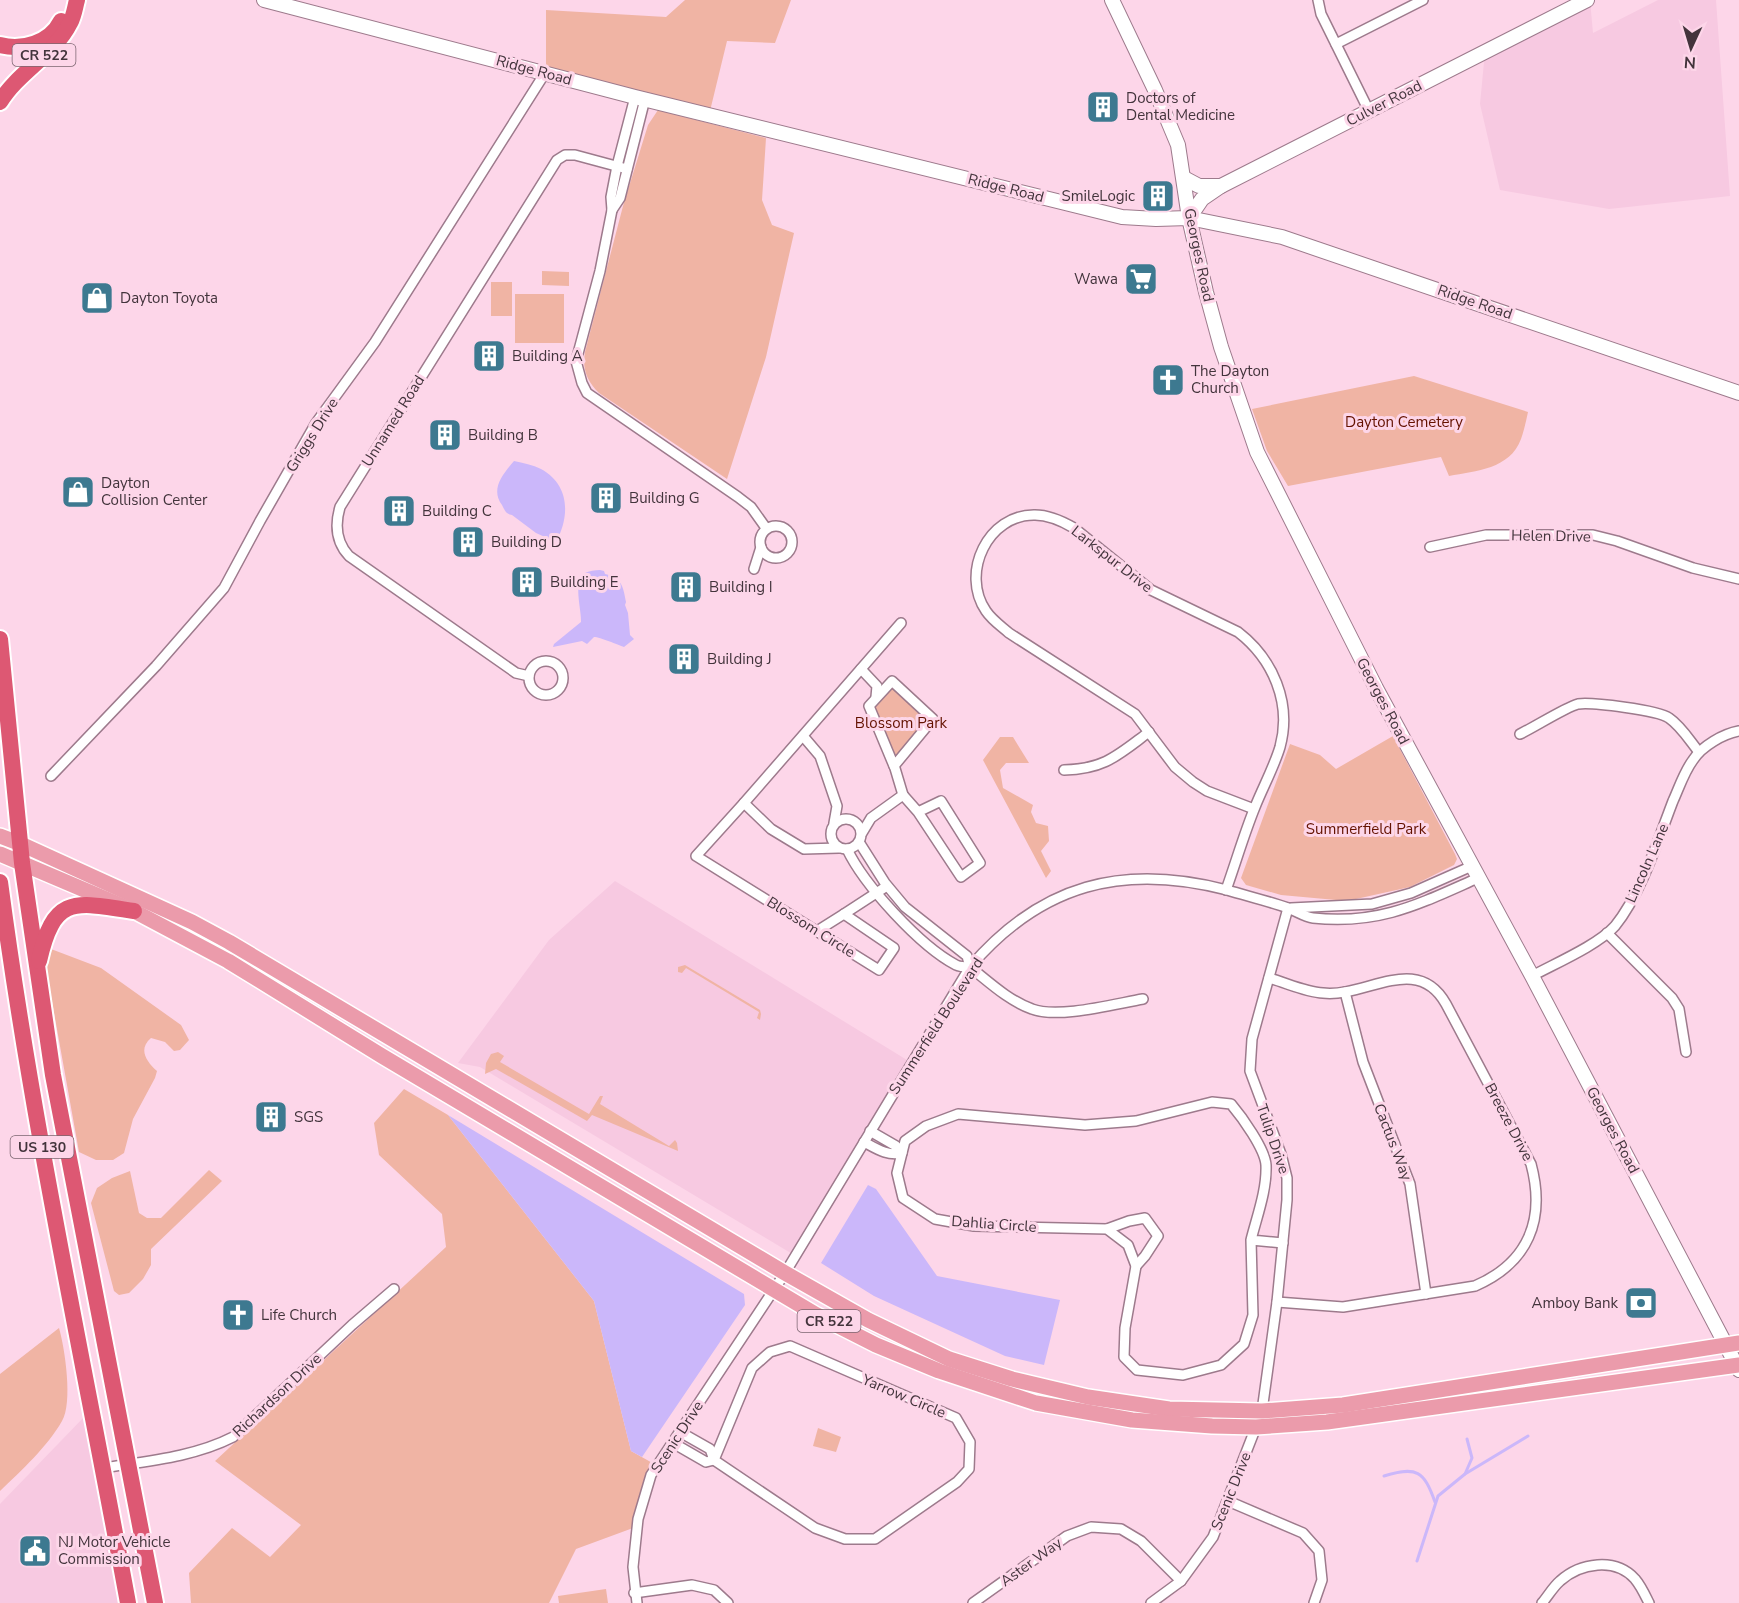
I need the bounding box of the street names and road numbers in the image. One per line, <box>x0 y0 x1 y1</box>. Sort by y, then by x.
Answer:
road number: CR 522 <box>12 44 76 66</box>
street label: Ridge Road <box>494 50 574 90</box>
street label: Culver Road <box>1343 75 1425 131</box>
street label: Ridge Road <box>966 169 1046 207</box>
street label: Georges Road <box>1179 206 1219 304</box>
street label: Ridge Road <box>1435 280 1515 324</box>
street label: Unnamed Road <box>357 372 429 470</box>
street label: Griggs Drive <box>281 394 343 476</box>
street label: Larkspur Drive <box>1067 521 1157 597</box>
street label: Helen Drive <box>1511 525 1591 547</box>
street label: Georges Road <box>1352 654 1414 748</box>
street label: Lincoln Lane <box>1621 820 1673 906</box>
street label: Blossom Circle <box>763 892 859 962</box>
street label: Summerfield Boulevard <box>884 954 988 1098</box>
street label: Breeze Drive <box>1480 1080 1538 1164</box>
street label: Georges Road <box>1582 1083 1644 1177</box>
street label: Tulip Drive <box>1252 1101 1294 1177</box>
street label: Cactus Way <box>1369 1101 1417 1184</box>
road number: US 130 <box>10 1136 74 1158</box>
street label: Dahlia Circle <box>951 1211 1037 1237</box>
road number: CR 522 <box>798 1310 860 1332</box>
street label: Richardson Drive <box>228 1349 326 1441</box>
street label: Yarrow Circle <box>858 1369 949 1423</box>
street label: Scenic Drive <box>646 1397 708 1477</box>
street label: Scenic Drive <box>1206 1449 1256 1533</box>
street label: Aster Way <box>996 1533 1066 1591</box>

